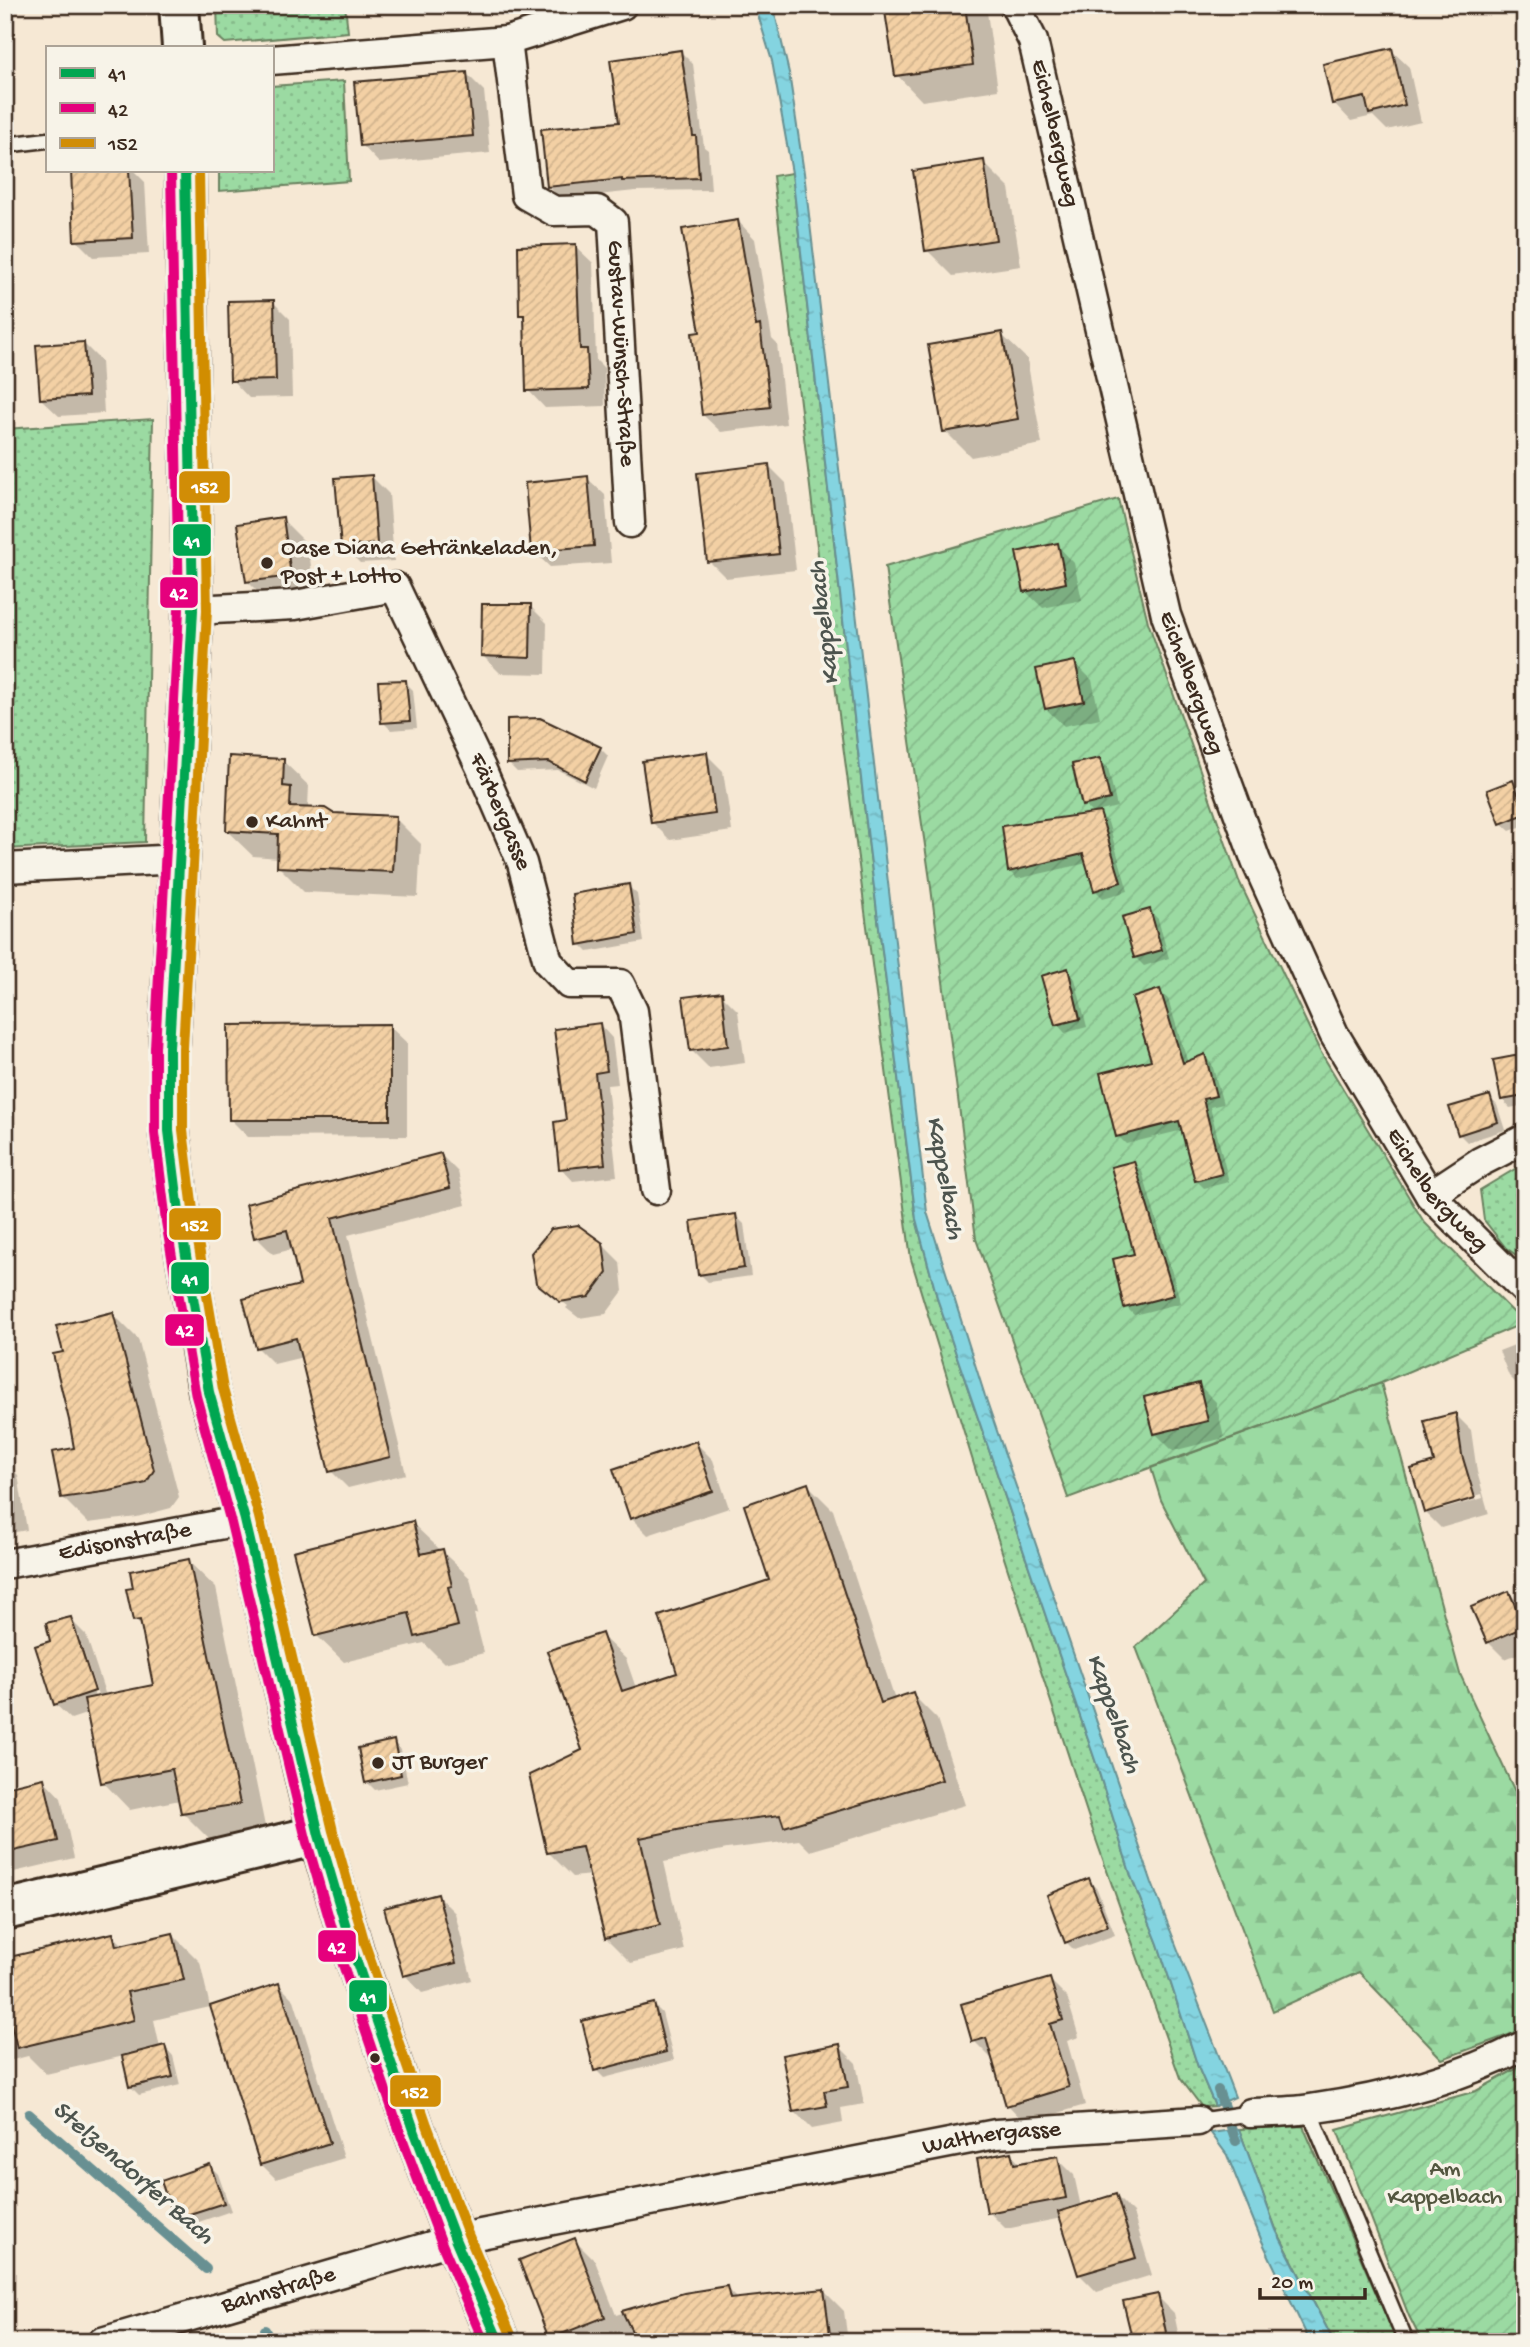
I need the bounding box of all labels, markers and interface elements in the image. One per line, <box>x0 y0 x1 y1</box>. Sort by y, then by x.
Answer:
legend <box>46 46 273 172</box>
street label: Eichelbergweg <box>1023 57 1086 210</box>
text: 41 <box>108 64 126 89</box>
text: 42 <box>108 100 128 125</box>
text: 152 <box>107 134 138 159</box>
street label: Gustav-Wünsch-Straße <box>600 239 641 468</box>
line badge: 152 <box>178 470 231 504</box>
text: 152 <box>191 478 219 501</box>
line badge: 41 <box>172 523 212 557</box>
text: 41 <box>183 532 200 555</box>
place label: Oase Diana Getränkeladen, Post + Lotto <box>280 535 558 592</box>
marker: Oase Diana Getränkeladen, Post + Lotto <box>259 555 275 571</box>
water label: Kappelbach <box>803 558 849 687</box>
line badge: 42 <box>159 576 199 609</box>
text: 42 <box>169 584 189 607</box>
street label: Eichelbergweg <box>1151 607 1230 759</box>
street label: Färbergasse <box>461 748 538 874</box>
place label: Kahnt <box>266 808 329 837</box>
marker: Kahnt <box>244 814 260 830</box>
water label: Kappelbach <box>917 1114 969 1243</box>
street label: Eichelbergweg <box>1379 1123 1494 1259</box>
line badge: 152 <box>168 1207 222 1241</box>
text: 152 <box>181 1216 209 1239</box>
line badge: 41 <box>170 1261 210 1295</box>
text: 41 <box>181 1270 198 1293</box>
line badge: 42 <box>164 1313 205 1347</box>
text: 42 <box>175 1321 195 1344</box>
street label: Edisonstraße <box>56 1516 194 1568</box>
water label: Kappelbach <box>1077 1650 1147 1779</box>
place label: JT Burger <box>392 1749 489 1778</box>
marker: JT Burger <box>370 1755 386 1771</box>
line badge: 42 <box>317 1929 357 1963</box>
text: 42 <box>327 1938 347 1961</box>
line badge: 41 <box>348 1979 388 2013</box>
text: 41 <box>359 1988 376 2011</box>
unlabelled marker <box>368 2051 382 2065</box>
line badge: 152 <box>389 2074 442 2108</box>
text: 152 <box>401 2083 429 2106</box>
water label: Stelzendorfer Bach <box>45 2095 220 2253</box>
street label: Walthergasse <box>920 2115 1062 2162</box>
park label: Am Kappelbach <box>1388 2156 1503 2213</box>
scale bar <box>1260 2256 1366 2300</box>
street label: Bahnstraße <box>217 2260 340 2321</box>
text: 20 m <box>1271 2272 1313 2297</box>

